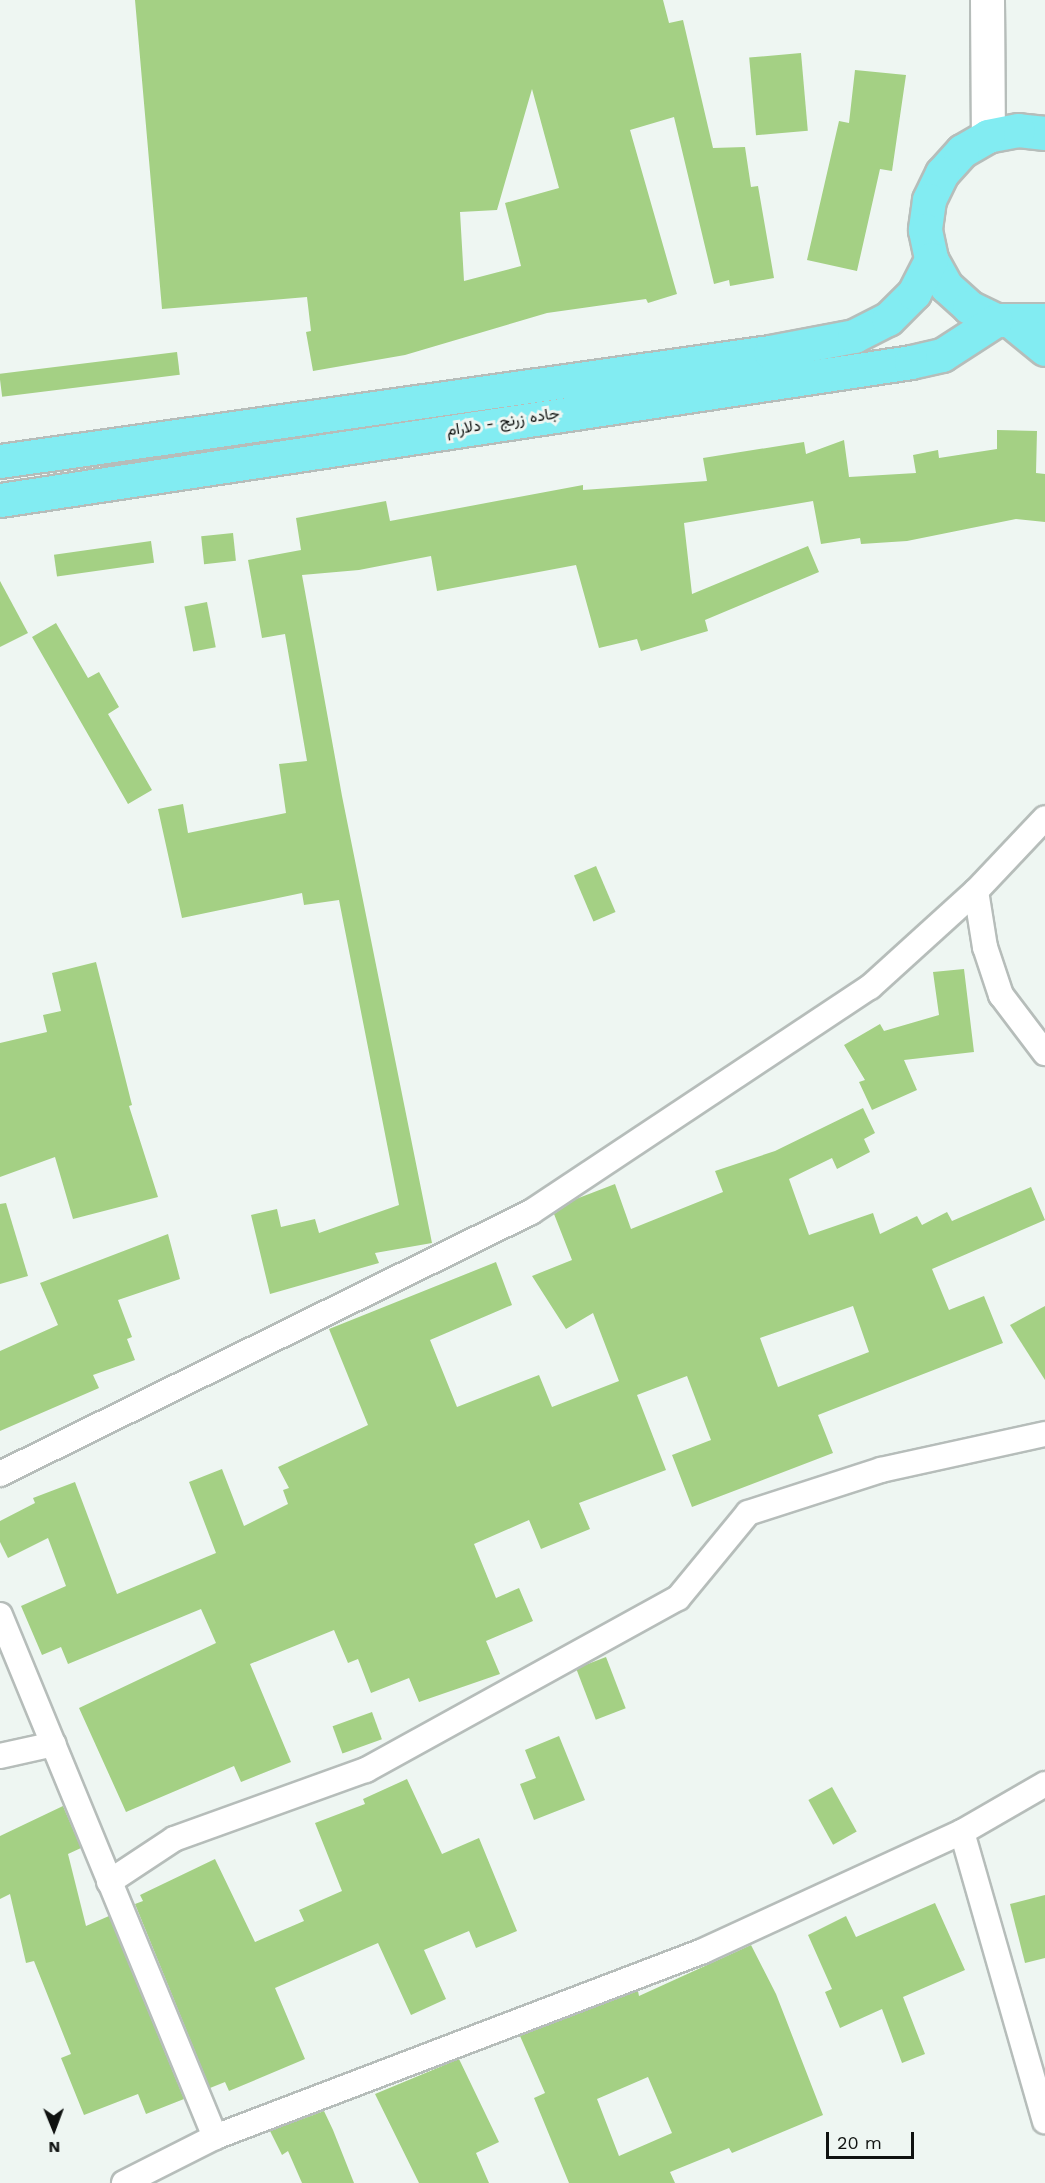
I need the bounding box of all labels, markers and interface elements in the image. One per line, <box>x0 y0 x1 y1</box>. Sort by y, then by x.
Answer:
street label: جاده زرنج - دلارام <box>445 404 561 440</box>
north arrow <box>24 2099 84 2159</box>
scale bar <box>829 2120 918 2158</box>
text: 20 m <box>837 2132 882 2153</box>
text: N <box>48 2138 60 2157</box>

